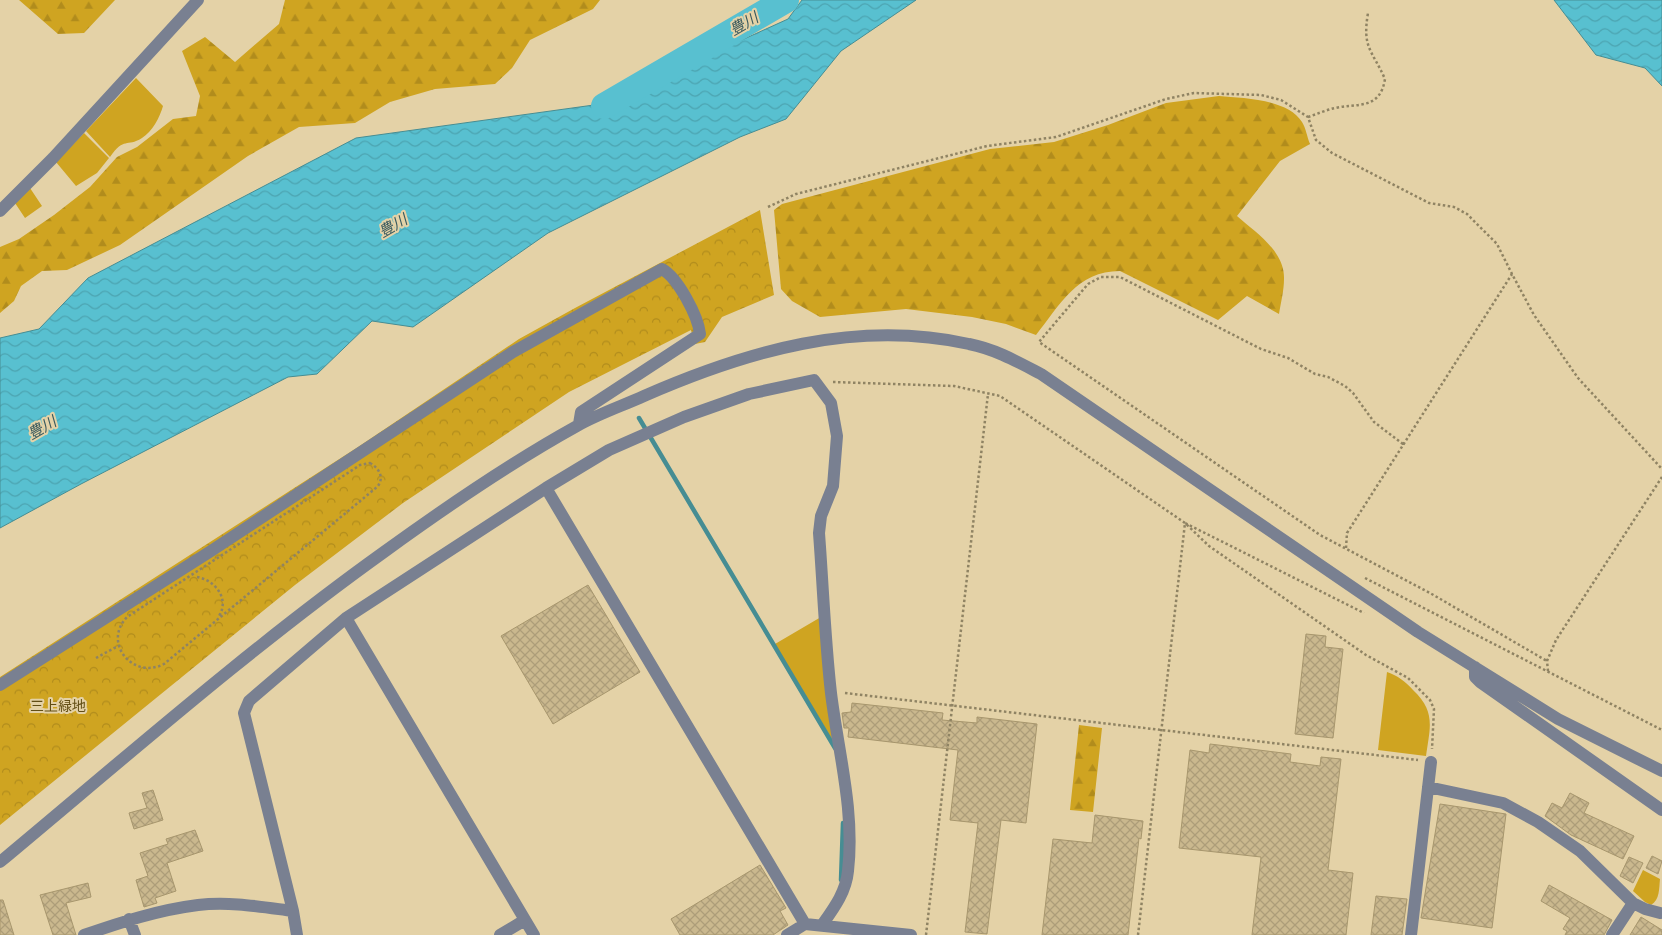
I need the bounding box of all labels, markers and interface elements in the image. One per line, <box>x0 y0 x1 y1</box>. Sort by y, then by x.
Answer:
water label: 豊川 <box>727 8 763 39</box>
water label: 豊川 <box>376 210 412 241</box>
water label: 豊川 <box>25 412 61 443</box>
park label: 三上緑地 <box>30 698 86 714</box>

